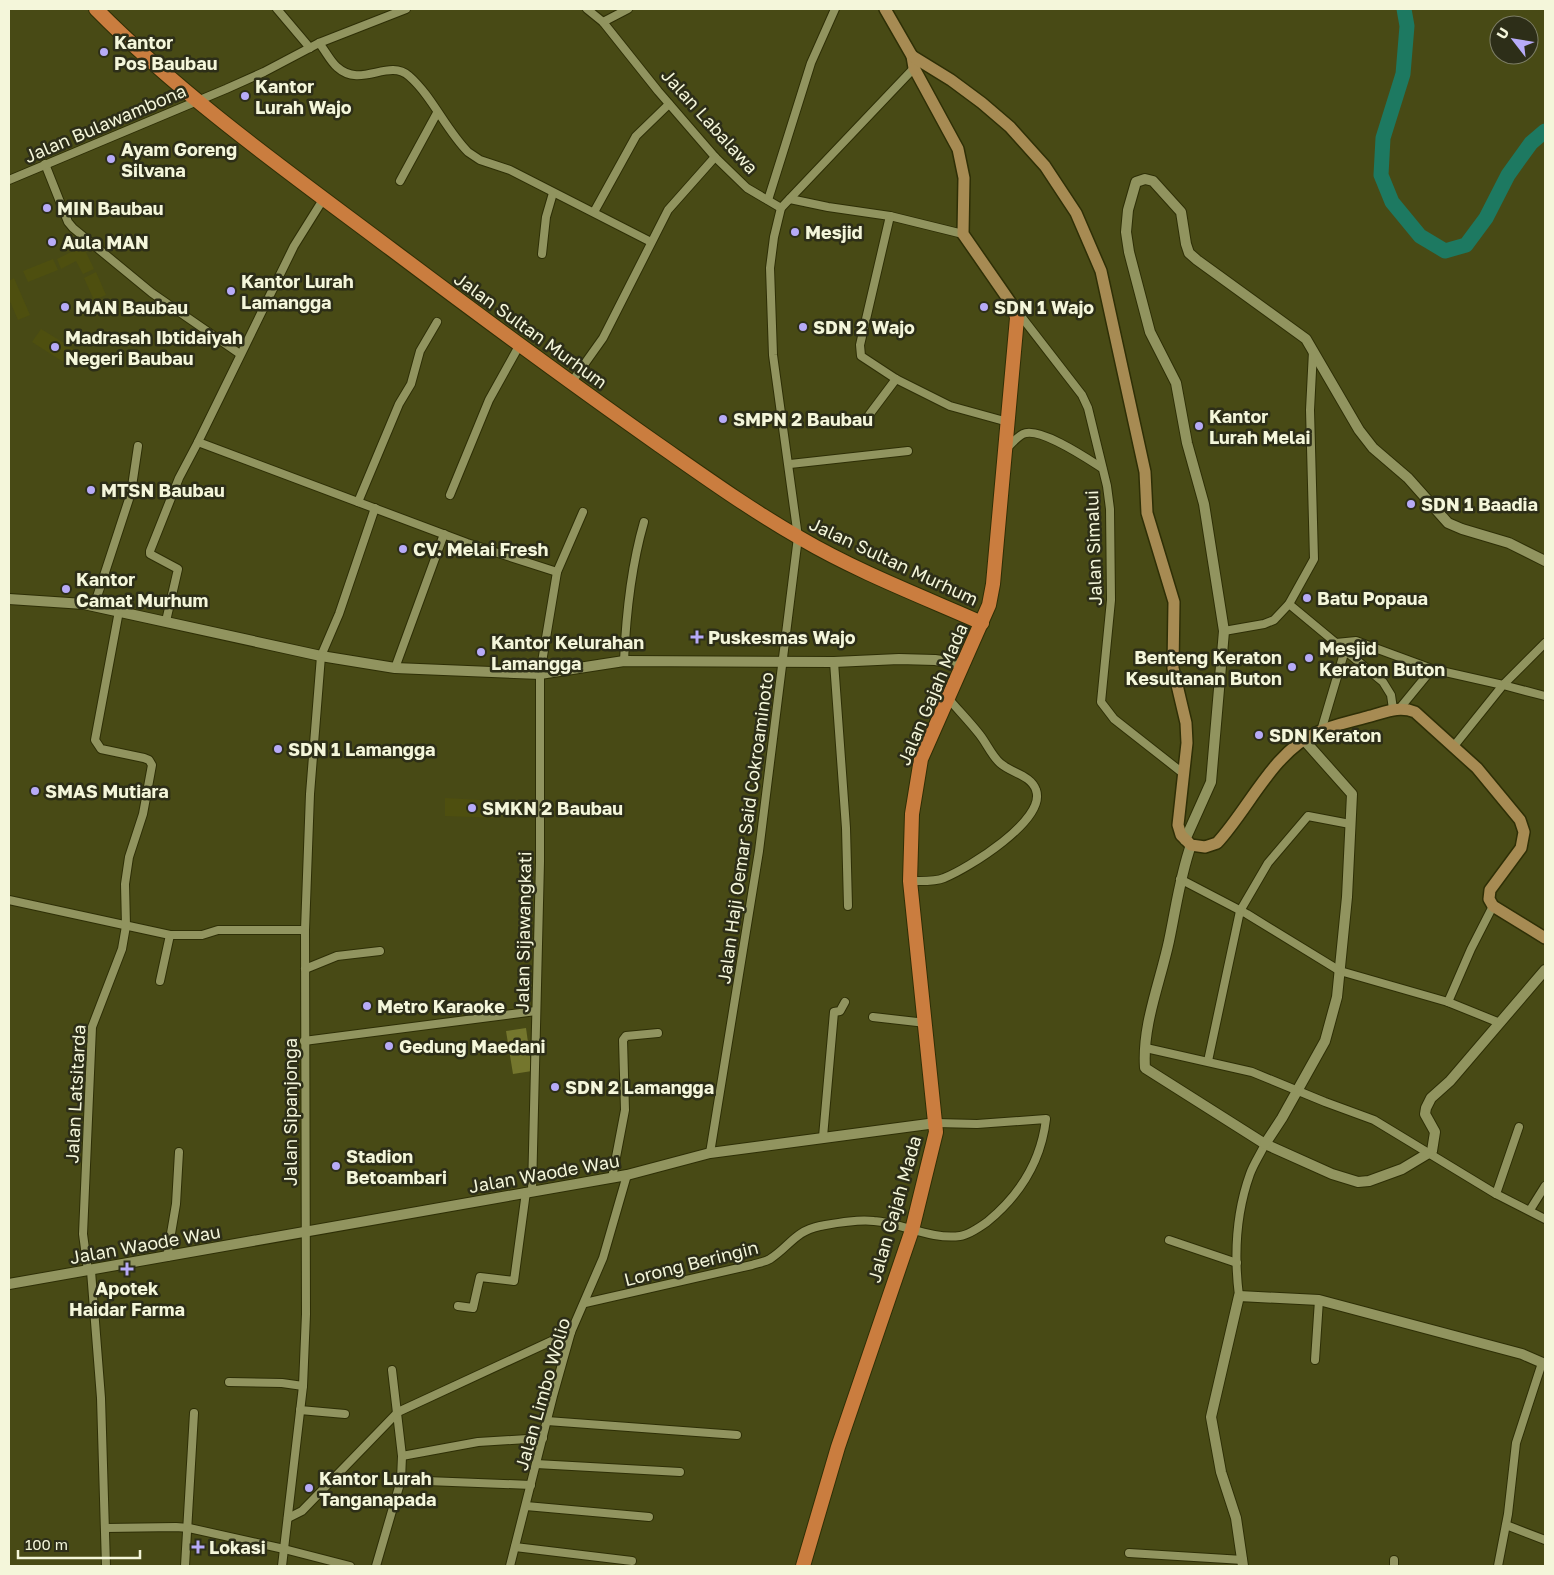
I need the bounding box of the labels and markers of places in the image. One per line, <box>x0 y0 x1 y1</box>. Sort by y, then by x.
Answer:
place label: Kantor Pos Baubau <box>114 31 217 74</box>
marker: Kantor Pos Baubau <box>98 46 110 58</box>
place label: Kantor Lurah Wajo <box>255 75 352 118</box>
marker: Kantor Lurah Wajo <box>239 90 251 102</box>
place label: Ayam Goreng Silvana <box>121 138 237 181</box>
marker: Ayam Goreng Silvana <box>105 153 117 165</box>
place label: MIN Baubau <box>57 197 163 219</box>
marker: MIN Baubau <box>41 202 53 214</box>
place label: Mesjid <box>805 221 863 243</box>
marker: Mesjid <box>789 226 801 238</box>
place label: Aula MAN <box>62 231 149 253</box>
marker: Aula MAN <box>46 236 58 248</box>
place label: Kantor Lurah Lamangga <box>241 270 354 313</box>
marker: Kantor Lurah Lamangga <box>225 285 237 297</box>
place label: MAN Baubau <box>75 296 188 318</box>
place label: SDN 1 Wajo <box>994 296 1094 318</box>
marker: MAN Baubau <box>59 301 71 313</box>
marker: SDN 1 Wajo <box>978 301 990 313</box>
place label: SDN 2 Wajo <box>813 316 915 338</box>
marker: SDN 2 Wajo <box>797 321 809 333</box>
place label: Madrasah Ibtidaiyah Negeri Baubau <box>65 326 243 369</box>
marker: Madrasah Ibtidaiyah Negeri Baubau <box>49 341 61 353</box>
place label: Kantor Lurah Melai <box>1209 405 1310 448</box>
place label: SMPN 2 Baubau <box>733 408 873 430</box>
marker: SMPN 2 Baubau <box>717 413 729 425</box>
marker: Kantor Lurah Melai <box>1193 420 1205 432</box>
place label: MTSN Baubau <box>101 479 225 501</box>
marker: MTSN Baubau <box>85 484 97 496</box>
place label: SDN 1 Baadia <box>1421 493 1538 515</box>
marker: SDN 1 Baadia <box>1405 498 1417 510</box>
place label: CV. Melai Fresh <box>413 538 549 560</box>
marker: CV. Melai Fresh <box>397 543 409 555</box>
place label: Kantor Camat Murhum <box>76 568 208 611</box>
marker: Kantor Camat Murhum <box>60 583 72 595</box>
place label: Batu Popaua <box>1317 587 1428 609</box>
marker: Batu Popaua <box>1301 592 1313 604</box>
place label: Puskesmas Wajo <box>708 626 856 648</box>
marker: Puskesmas Wajo <box>690 630 704 644</box>
place label: Kantor Kelurahan Lamangga <box>491 631 644 674</box>
place label: Mesjid Keraton Buton <box>1319 637 1445 680</box>
marker: Kantor Kelurahan Lamangga <box>475 646 487 658</box>
place label: Benteng Keraton Kesultanan Buton <box>1126 646 1282 689</box>
marker: Mesjid Keraton Buton <box>1303 652 1315 664</box>
marker: Benteng Keraton Kesultanan Buton <box>1286 661 1298 673</box>
place label: SDN Keraton <box>1269 724 1382 746</box>
marker: SDN Keraton <box>1253 729 1265 741</box>
place label: SDN 1 Lamangga <box>288 738 435 760</box>
marker: SDN 1 Lamangga <box>272 743 284 755</box>
place label: SMAS Mutiara <box>45 780 169 802</box>
marker: SMAS Mutiara <box>29 785 41 797</box>
place label: SMKN 2 Baubau <box>482 797 623 819</box>
marker: SMKN 2 Baubau <box>466 802 478 814</box>
place label: Metro Karaoke <box>377 995 505 1017</box>
marker: Metro Karaoke <box>361 1000 373 1012</box>
place label: Gedung Maedani <box>399 1035 546 1057</box>
marker: Gedung Maedani <box>383 1040 395 1052</box>
place label: SDN 2 Lamangga <box>565 1076 714 1098</box>
marker: SDN 2 Lamangga <box>549 1081 561 1093</box>
place label: Stadion Betoambari <box>346 1145 447 1188</box>
marker: Stadion Betoambari <box>330 1160 342 1172</box>
marker: Apotek Haidar Farma <box>121 1263 133 1275</box>
place label: Apotek Haidar Farma <box>69 1277 185 1320</box>
place label: Kantor Lurah Tanganapada <box>319 1467 436 1510</box>
marker: Kantor Lurah Tanganapada <box>303 1482 315 1494</box>
place label: Lokasi <box>209 1536 266 1558</box>
marker: Lokasi <box>191 1540 205 1554</box>

